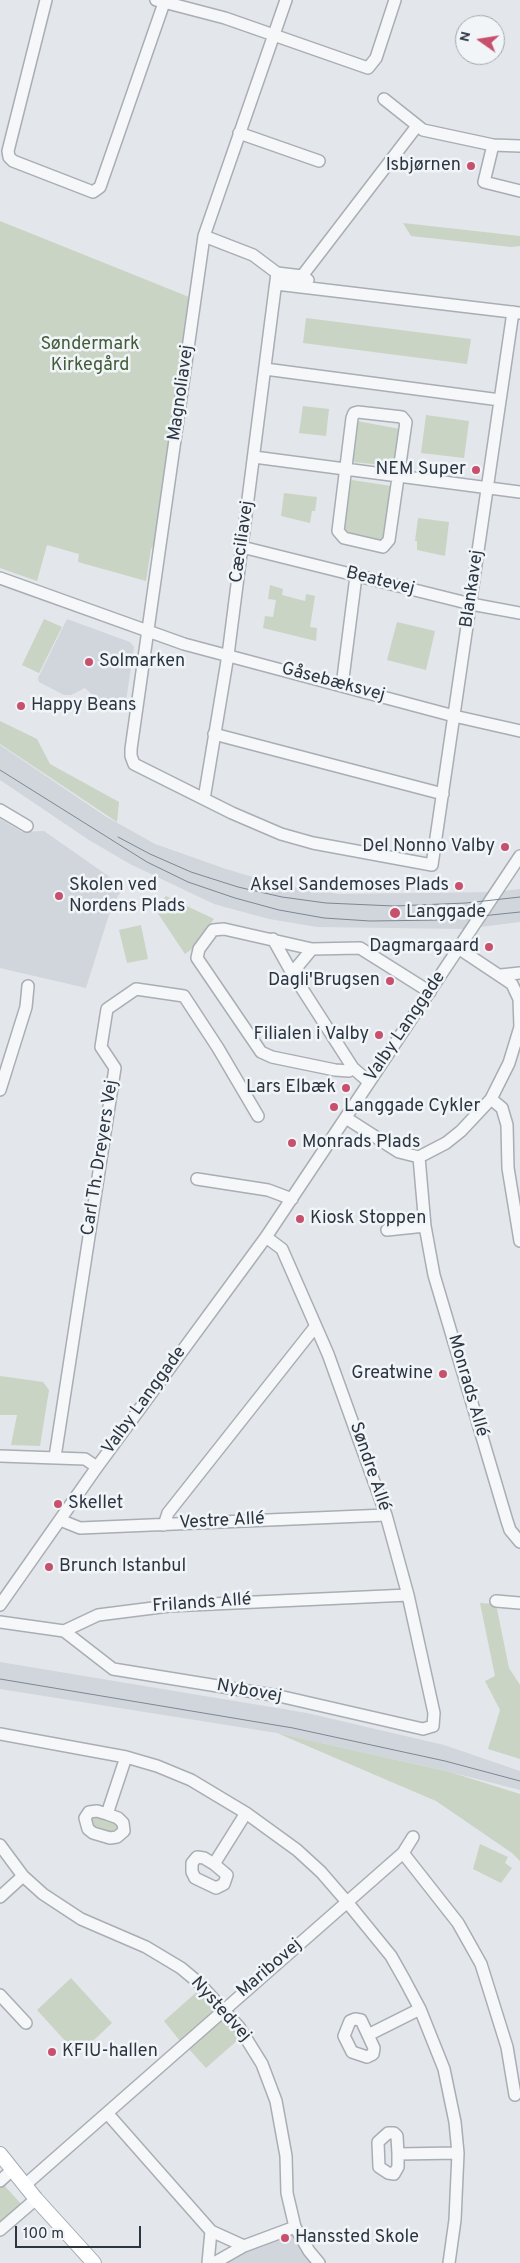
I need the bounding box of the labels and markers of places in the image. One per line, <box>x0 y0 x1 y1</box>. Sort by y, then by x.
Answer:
place label: Isbjørnen <box>386 155 461 177</box>
marker: Isbjørnen <box>465 160 477 172</box>
place label: NEM Super <box>376 459 466 481</box>
marker: NEM Super <box>470 464 482 476</box>
place label: Solmarken <box>99 651 185 673</box>
marker: Solmarken <box>83 656 95 668</box>
place label: Happy Beans <box>31 695 137 717</box>
marker: Happy Beans <box>15 700 27 712</box>
place label: Del Nonno Valby <box>362 836 495 858</box>
marker: Del Nonno Valby <box>499 841 511 853</box>
place label: Skolen ved Nordens Plads <box>69 875 185 918</box>
place label: Aksel Sandemoses Plads <box>250 875 449 897</box>
marker: Aksel Sandemoses Plads <box>453 880 465 892</box>
marker: Skolen ved Nordens Plads <box>53 890 65 902</box>
place label: Langgade <box>406 902 486 924</box>
marker: Langgade <box>388 906 402 920</box>
place label: Dagmargaard <box>369 936 479 958</box>
marker: Dagmargaard <box>483 941 495 953</box>
place label: Dagli'Brugsen <box>268 970 380 992</box>
marker: Dagli'Brugsen <box>384 975 396 987</box>
place label: Filialen i Valby <box>254 1024 369 1046</box>
marker: Filialen i Valby <box>373 1029 385 1041</box>
place label: Lars Elbæk <box>246 1077 336 1099</box>
marker: Lars Elbæk <box>340 1082 352 1094</box>
place label: Langgade Cykler <box>344 1096 480 1118</box>
marker: Langgade Cykler <box>328 1101 340 1113</box>
place label: Monrads Plads <box>302 1132 420 1154</box>
marker: Monrads Plads <box>286 1137 298 1149</box>
place label: Kiosk Stoppen <box>310 1208 426 1230</box>
marker: Kiosk Stoppen <box>294 1213 306 1225</box>
place label: Greatwine <box>351 1363 433 1385</box>
marker: Greatwine <box>437 1368 449 1380</box>
place label: Skellet <box>68 1493 123 1515</box>
marker: Skellet <box>52 1498 64 1510</box>
place label: Brunch Istanbul <box>59 1556 186 1578</box>
marker: Brunch Istanbul <box>43 1561 55 1573</box>
place label: KFIU-hallen <box>62 2041 158 2063</box>
marker: KFIU-hallen <box>46 2046 58 2058</box>
place label: Hanssted Skole <box>295 2227 419 2249</box>
marker: Hanssted Skole <box>279 2232 291 2244</box>

